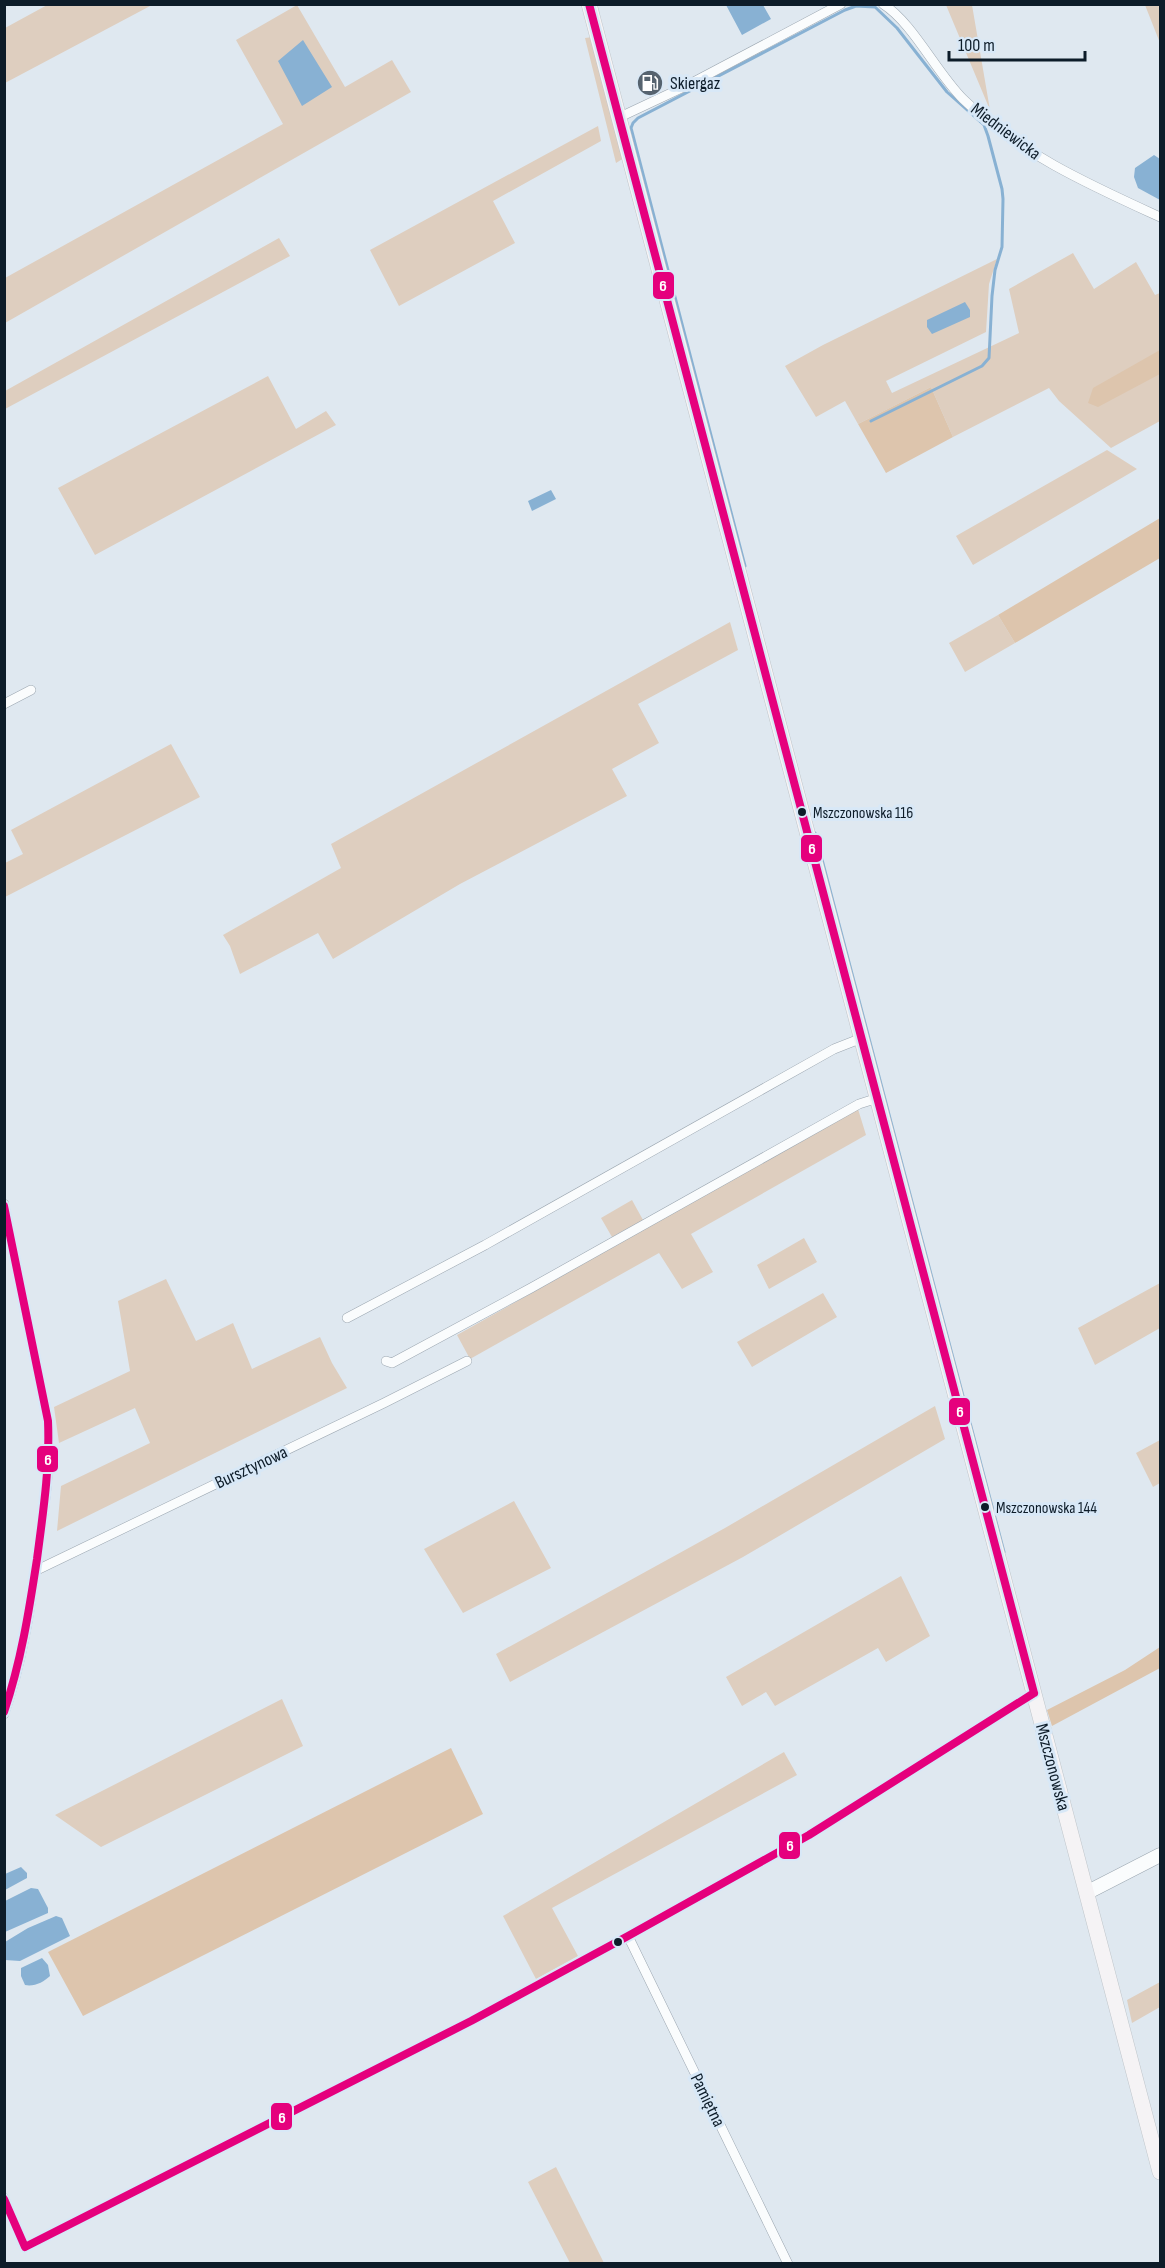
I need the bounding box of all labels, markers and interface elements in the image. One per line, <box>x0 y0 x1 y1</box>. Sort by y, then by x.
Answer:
scale bar <box>949 24 1086 62</box>
text: 100 m <box>958 35 995 56</box>
fuel station icon: Skiergaz <box>635 68 665 98</box>
place label: Skiergaz <box>670 73 721 94</box>
street label: Miedniewicka <box>967 98 1045 164</box>
line badge: 6 <box>652 271 675 300</box>
text: 6 <box>659 277 667 296</box>
place label: Mszczonowska 116 <box>813 804 913 823</box>
marker: Mszczonowska 116 <box>796 806 808 818</box>
line badge: 6 <box>800 834 823 863</box>
text: 6 <box>808 840 816 859</box>
line badge: 6 <box>948 1397 971 1426</box>
text: 6 <box>956 1403 964 1422</box>
street label: Bursztynowa <box>212 1442 291 1493</box>
line badge: 6 <box>36 1445 59 1473</box>
text: 6 <box>44 1451 52 1470</box>
place label: Mszczonowska 144 <box>996 1499 1097 1518</box>
marker: Mszczonowska 144 <box>979 1501 991 1513</box>
street label: Mszczonowska <box>1031 1721 1074 1813</box>
line badge: 6 <box>778 1831 801 1860</box>
text: 6 <box>786 1837 794 1856</box>
unlabelled marker <box>612 1936 624 1948</box>
street label: Pamiętna <box>686 2070 729 2130</box>
line badge: 6 <box>270 2102 293 2131</box>
text: 6 <box>278 2109 286 2128</box>

